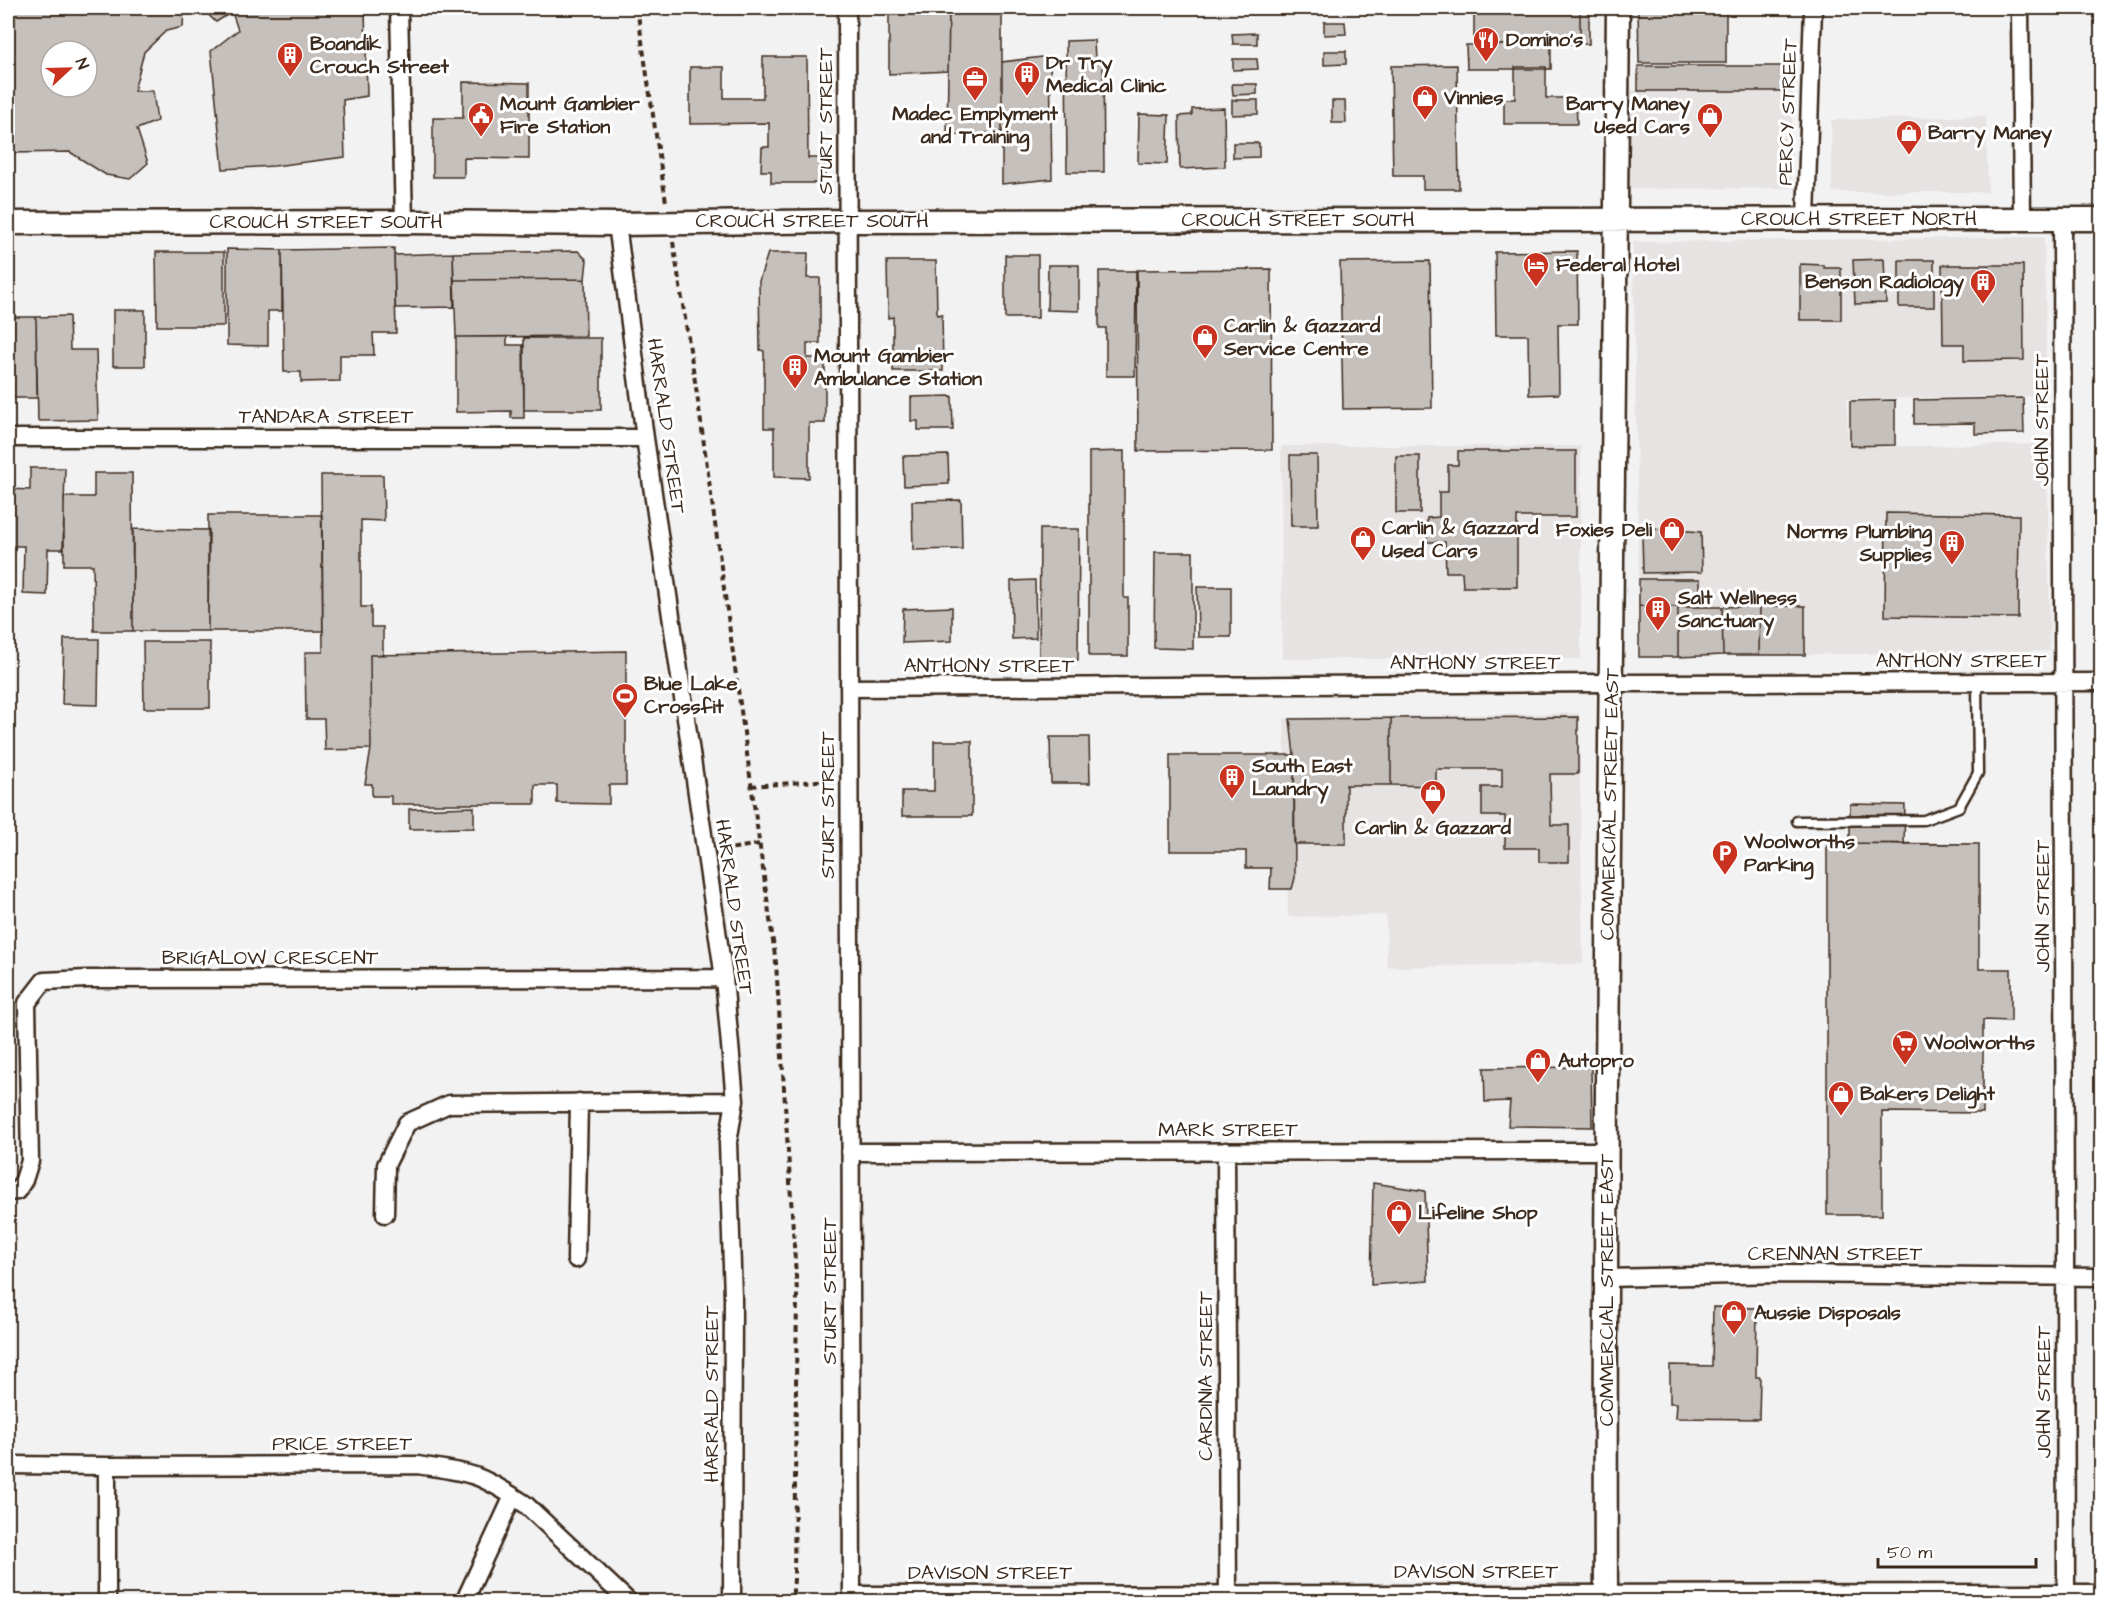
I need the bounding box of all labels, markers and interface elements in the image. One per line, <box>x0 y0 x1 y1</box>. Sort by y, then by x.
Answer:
restaurant icon: Domino's <box>1471 25 1501 63</box>
place label: Domino's <box>1506 26 1583 54</box>
place label: Boandik Crouch Street <box>310 30 450 81</box>
street label: PERCY STREET <box>1771 37 1805 186</box>
north arrow <box>39 39 99 99</box>
building icon: Boandik Crouch Street <box>275 40 305 78</box>
street label: STURT STREET <box>812 47 840 194</box>
place label: Dr Try Medical Clinic <box>1046 49 1167 100</box>
text: N <box>70 55 94 73</box>
building icon: Dr Try Medical Clinic <box>1012 59 1042 97</box>
office icon: Madec Emplyment and Training <box>960 64 990 102</box>
shop icon: Vinnies <box>1410 83 1440 121</box>
place label: Vinnies <box>1443 84 1503 112</box>
place label: Mount Gambier Fire Station <box>500 90 641 141</box>
place label: Barry Maney Used Cars <box>1566 90 1690 141</box>
public building icon: Mount Gambier Fire Station <box>466 100 496 138</box>
place label: Madec Emplyment and Training <box>892 100 1059 152</box>
shop icon: Barry Maney Used Cars <box>1695 101 1725 139</box>
shop icon: Barry Maney <box>1894 118 1924 156</box>
place label: Barry Maney <box>1928 119 2052 148</box>
street label: CROUCH STREET NORTH <box>1741 205 1977 233</box>
street label: CROUCH STREET SOUTH <box>1181 206 1415 234</box>
street label: CROUCH STREET SOUTH <box>695 207 929 235</box>
street label: CROUCH STREET SOUTH <box>209 208 443 236</box>
hotel icon: Federal Hotel <box>1521 250 1551 288</box>
place label: Federal Hotel <box>1556 251 1680 279</box>
building icon: Benson Radiology <box>1968 267 1998 305</box>
place label: Benson Radiology <box>1805 268 1964 297</box>
place label: Carlin & Gazzard Service Centre <box>1223 312 1381 363</box>
shop icon: Carlin & Gazzard Service Centre <box>1190 322 1220 360</box>
street label: HARRALD STREET <box>640 337 692 516</box>
place label: Mount Gambier Ambulance Station <box>814 342 982 393</box>
building icon: Mount Gambier Ambulance Station <box>780 352 810 390</box>
street label: JOHN STREET <box>2028 353 2056 486</box>
street label: TANDARA STREET <box>239 403 414 431</box>
place label: Carlin & Gazzard Used Cars <box>1382 514 1539 565</box>
shop icon: Foxies Deli <box>1657 515 1687 553</box>
place label: Foxies Deli <box>1556 516 1653 544</box>
place label: Norms Plumbing Supplies <box>1787 518 1933 569</box>
shop icon: Carlin & Gazzard Used Cars <box>1348 524 1378 562</box>
building icon: Norms Plumbing Supplies <box>1937 528 1967 566</box>
place label: Salt Wellness Sanctuary <box>1677 584 1797 636</box>
building icon: Salt Wellness Sanctuary <box>1643 594 1673 632</box>
street label: ANTHONY STREET <box>1876 647 2047 675</box>
street label: ANTHONY STREET <box>1390 649 1561 677</box>
street label: ANTHONY STREET <box>904 652 1075 680</box>
street label: COMMERCIAL STREET EAST <box>1594 667 1626 940</box>
place label: Blue Lake Crossfit <box>644 670 738 721</box>
sports icon: Blue Lake Crossfit <box>610 681 640 719</box>
street label: STURT STREET <box>814 731 842 878</box>
place label: South East Laundry <box>1251 752 1353 804</box>
building icon: South East Laundry <box>1217 762 1247 800</box>
shop icon: Carlin & Gazzard <box>1418 778 1448 816</box>
place label: Carlin & Gazzard <box>1355 814 1512 842</box>
street label: HARRALD STREET <box>708 818 760 997</box>
place label: Woolworths Parking <box>1743 828 1855 880</box>
parking icon: Woolworths Parking <box>1710 838 1740 876</box>
street label: JOHN STREET <box>2029 839 2057 972</box>
street label: BRIGALOW CRESCENT <box>162 944 379 972</box>
supermarket icon: Woolworths <box>1890 1028 1920 1066</box>
place label: Woolworths <box>1923 1029 2035 1057</box>
shop icon: Autopro <box>1523 1046 1553 1084</box>
place label: Autopro <box>1558 1047 1634 1075</box>
shop icon: Bakers Delight <box>1826 1079 1856 1117</box>
place label: Bakers Delight <box>1860 1080 1996 1109</box>
street label: MARK STREET <box>1158 1116 1298 1144</box>
street label: COMMERCIAL STREET EAST <box>1593 1153 1621 1426</box>
shop icon: Lifeline Shop <box>1384 1198 1414 1236</box>
place label: Lifeline Shop <box>1418 1199 1539 1227</box>
street label: STURT STREET <box>816 1217 844 1364</box>
street label: CRENNAN STREET <box>1748 1240 1923 1268</box>
street label: CARDINIA STREET <box>1192 1291 1220 1461</box>
shop icon: Aussie Disposals <box>1719 1298 1749 1336</box>
place label: Aussie Disposals <box>1754 1299 1901 1327</box>
street label: HARRALD STREET <box>698 1305 726 1482</box>
street label: JOHN STREET <box>2030 1325 2058 1458</box>
street label: PRICE STREET <box>272 1430 412 1458</box>
scale bar <box>1878 1531 2036 1569</box>
text: 50 m <box>1887 1540 1932 1565</box>
street label: DAVISON STREET <box>1394 1558 1558 1586</box>
street label: DAVISON STREET <box>908 1559 1072 1587</box>

